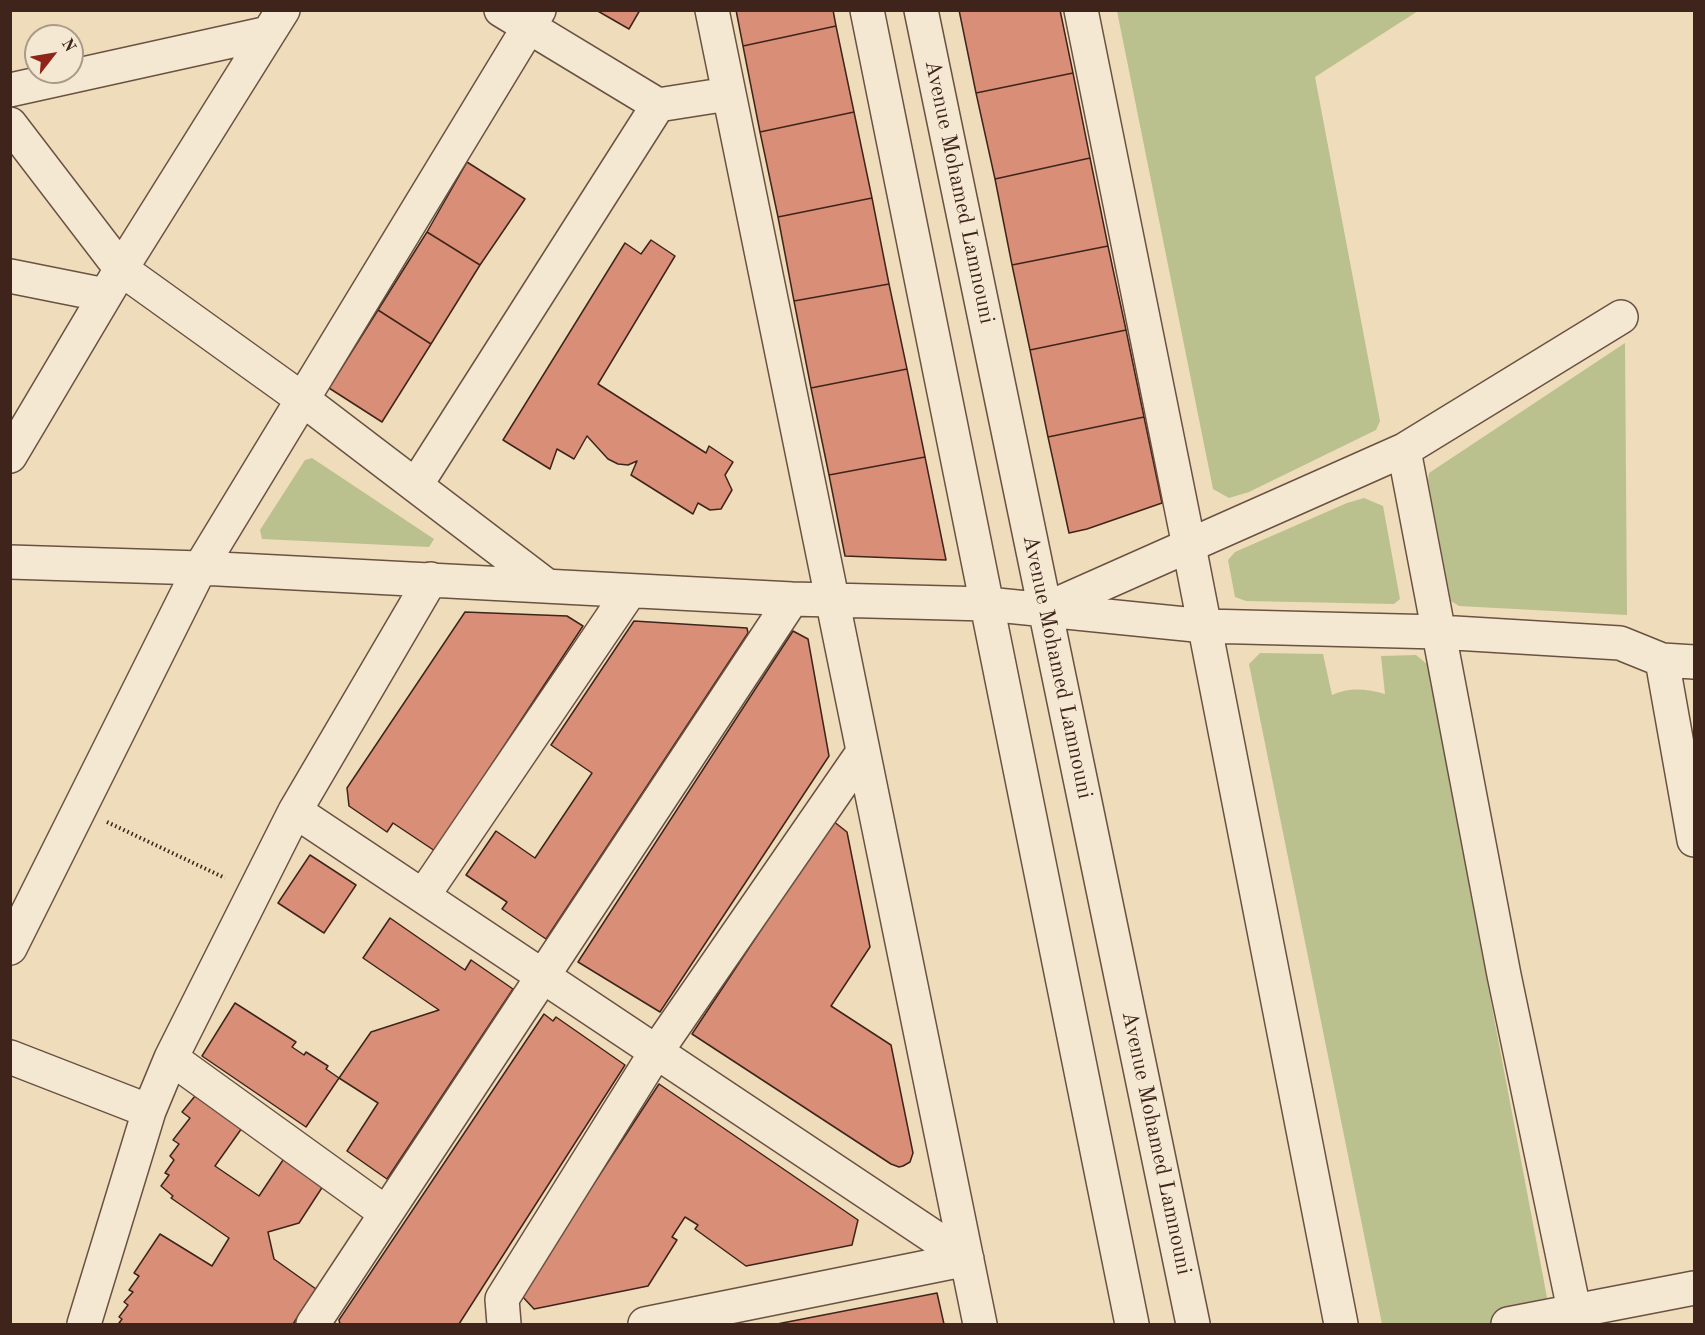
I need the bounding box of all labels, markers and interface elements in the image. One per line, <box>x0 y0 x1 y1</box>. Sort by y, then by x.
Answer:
north arrow <box>24 24 84 84</box>
text: N <box>58 36 78 55</box>
street label: Avenue Mohamed Lamnouni <box>918 58 1000 326</box>
street label: Avenue Mohamed Lamnouni <box>1016 533 1098 801</box>
street label: Avenue Mohamed Lamnouni <box>1115 1009 1197 1277</box>

